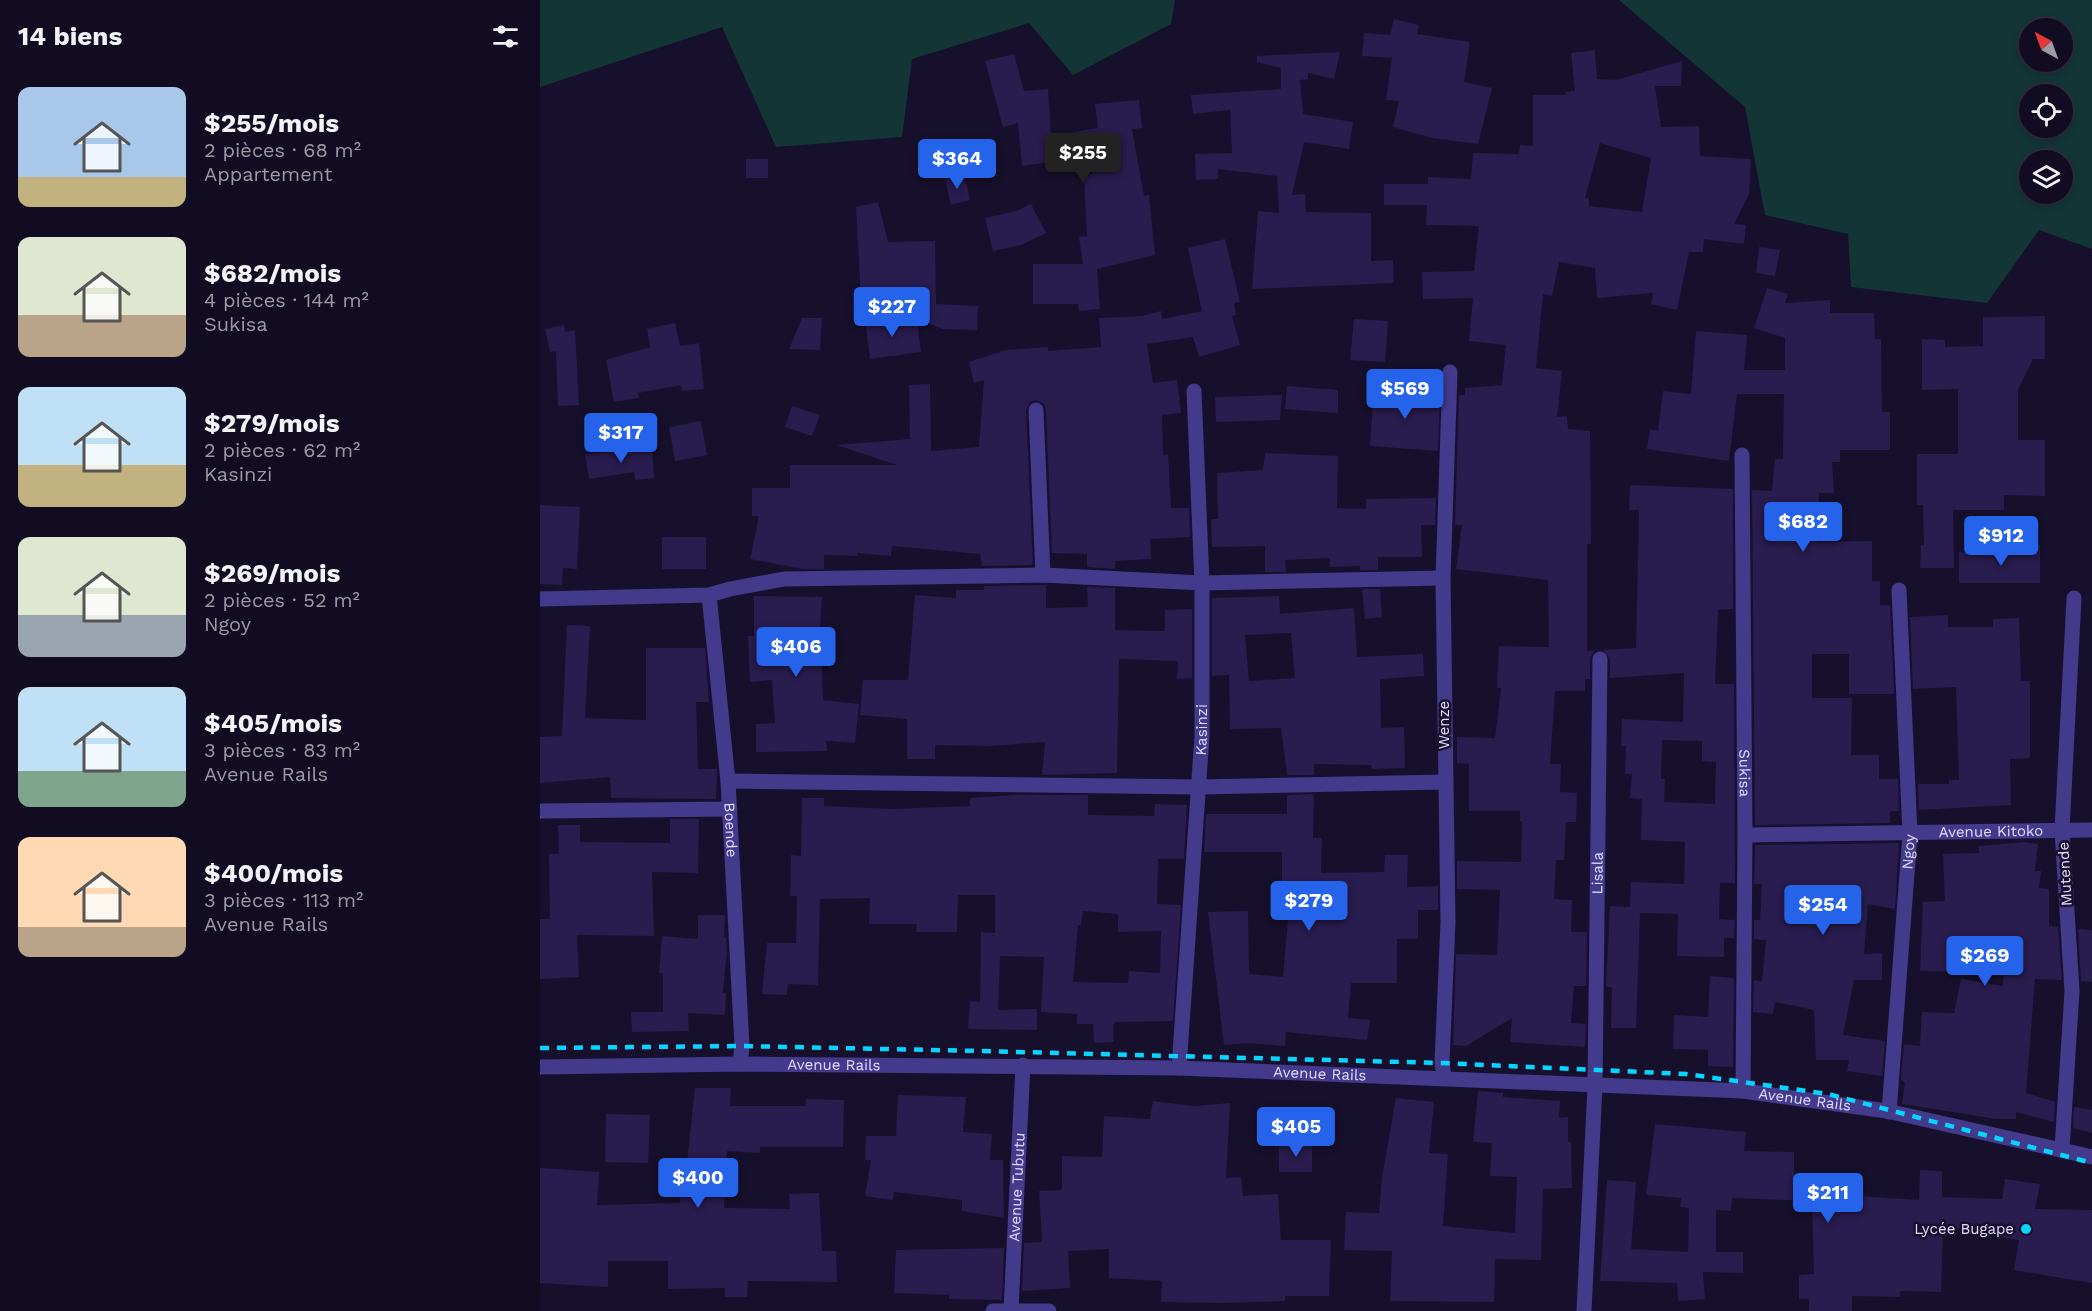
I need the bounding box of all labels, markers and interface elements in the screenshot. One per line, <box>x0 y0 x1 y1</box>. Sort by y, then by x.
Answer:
north arrow <box>2019 18 2073 72</box>
map controls <box>2019 18 2073 204</box>
icon: filters <box>489 20 522 53</box>
text: 14 biens <box>18 21 122 51</box>
button: locate <box>2019 84 2073 138</box>
text: $255/mois <box>204 108 339 138</box>
icon: home <box>66 111 138 183</box>
pin: $255 <box>1047 133 1119 184</box>
text: 2 pièces · 68 m² <box>204 138 361 162</box>
pin: $364 <box>921 139 993 190</box>
text: $255 <box>1059 140 1107 164</box>
text: $364 <box>932 146 982 170</box>
button: layers <box>2019 150 2073 204</box>
text: Appartement <box>204 162 332 186</box>
text: $682/mois <box>204 258 341 288</box>
icon: home <box>66 261 138 333</box>
pin: $227 <box>856 287 928 338</box>
text: 4 pièces · 144 m² <box>204 288 369 312</box>
text: $227 <box>868 294 916 318</box>
text: Sukisa <box>204 312 268 336</box>
pin: $569 <box>1369 369 1441 420</box>
text: $569 <box>1380 376 1430 400</box>
text: $279/mois <box>204 408 340 438</box>
icon: home <box>66 411 138 483</box>
pin: $317 <box>585 413 657 464</box>
text: $317 <box>598 420 644 444</box>
text: 2 pièces · 62 m² <box>204 438 360 462</box>
text: Kasinzi <box>204 462 272 486</box>
pin: $682 <box>1767 502 1839 553</box>
text: $682 <box>1778 509 1828 533</box>
pin: $912 <box>1965 516 2037 567</box>
text: $912 <box>1978 523 2024 547</box>
text: $269/mois <box>204 558 340 588</box>
icon: home <box>66 561 138 633</box>
text: 2 pièces · 52 m² <box>204 588 360 612</box>
text: Ngoy <box>204 612 251 636</box>
pin: $406 <box>760 627 832 678</box>
text: $406 <box>771 634 821 658</box>
street label: Wenze <box>1435 701 1453 749</box>
street label: Kasinzi <box>1192 704 1211 756</box>
text: $405/mois <box>204 708 342 738</box>
icon: home <box>66 711 138 783</box>
text: 3 pièces · 83 m² <box>204 738 360 762</box>
street label: Sukisa <box>1735 749 1754 797</box>
text: Avenue Rails <box>204 762 328 786</box>
street label: Boende <box>720 802 741 858</box>
street label: Avenue Kitoko <box>1939 822 2043 841</box>
street label: Ngoy <box>1898 833 1919 870</box>
street label: Mutende <box>2054 841 2076 907</box>
street label: Lisala <box>1588 851 1607 895</box>
text: $400/mois <box>204 858 343 888</box>
icon: home <box>66 861 138 933</box>
pin: $279 <box>1273 881 1345 932</box>
pin: $254 <box>1787 885 1859 936</box>
text: 3 pièces · 113 m² <box>204 888 363 912</box>
text: $279 <box>1285 888 1333 912</box>
text: $254 <box>1798 892 1848 916</box>
text: Avenue Rails <box>204 912 328 936</box>
pin: $269 <box>1949 936 2021 987</box>
text: $269 <box>1960 943 2010 967</box>
street label: Avenue Rails <box>787 1055 881 1074</box>
street label: Avenue Rails <box>1273 1063 1367 1085</box>
street label: Avenue Rails <box>1757 1084 1852 1115</box>
pin: $405 <box>1260 1107 1332 1158</box>
text: $405 <box>1271 1114 1321 1138</box>
street label: Avenue Tubutu <box>1005 1132 1029 1242</box>
pin: $400 <box>662 1158 734 1209</box>
text: $400 <box>672 1165 724 1189</box>
pin: $211 <box>1792 1173 1864 1224</box>
text: $211 <box>1807 1180 1849 1204</box>
place label: Lycée Bugape <box>1914 1220 2014 1238</box>
marker: Lycée Bugape <box>2019 1222 2033 1236</box>

